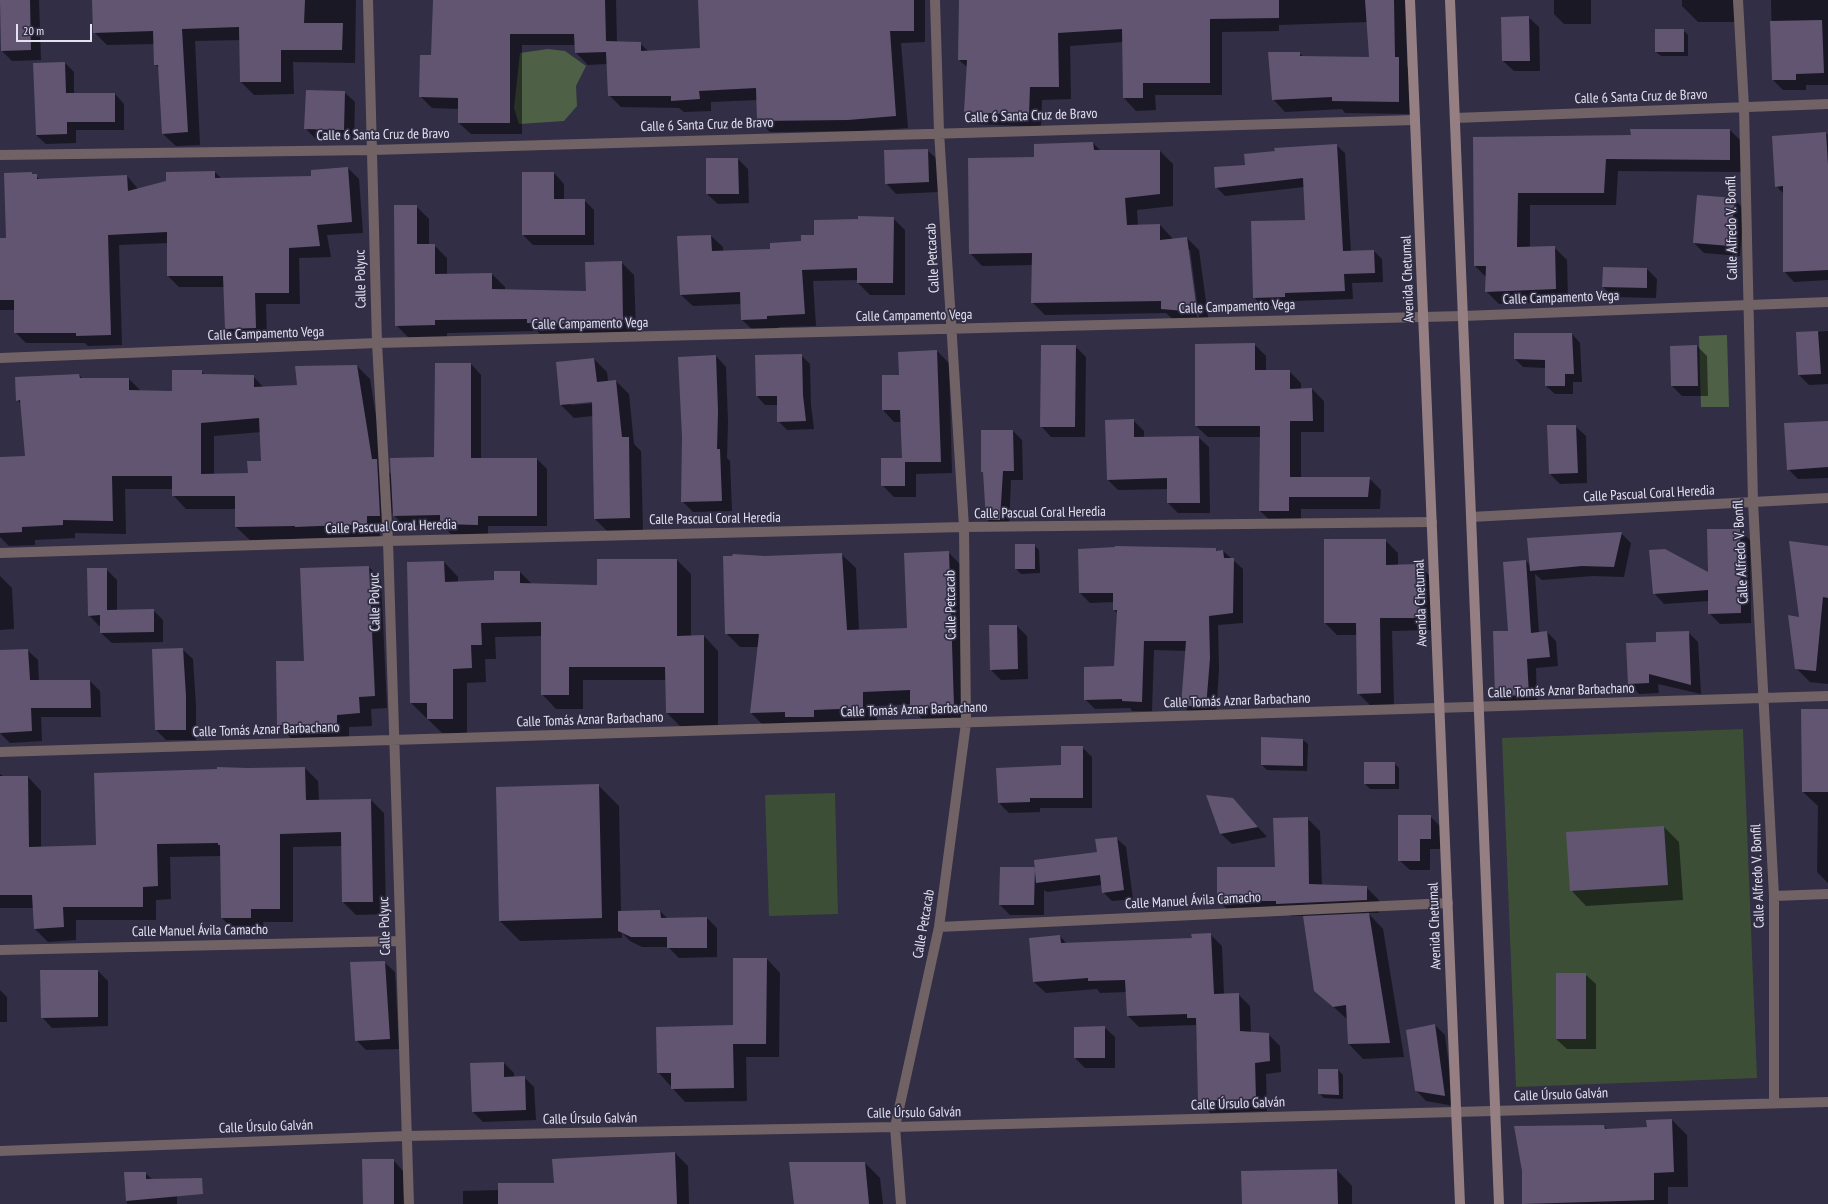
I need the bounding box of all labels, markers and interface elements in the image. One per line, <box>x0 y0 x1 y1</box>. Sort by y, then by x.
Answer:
scale bar <box>18 16 94 42</box>
text: 20 m <box>23 23 44 38</box>
street label: Calle 6 Santa Cruz de Bravo <box>1574 86 1708 108</box>
street label: Calle 6 Santa Cruz de Bravo <box>964 105 1098 127</box>
street label: Calle 6 Santa Cruz de Bravo <box>640 114 774 136</box>
street label: Calle 6 Santa Cruz de Bravo <box>316 125 450 145</box>
street label: Calle Alfredo V. Bonfil <box>1723 176 1741 280</box>
street label: Calle Petcacab <box>923 223 943 293</box>
street label: Avenida Chetumal <box>1398 235 1418 323</box>
street label: Calle Polyuc <box>352 250 370 308</box>
street label: Calle Campamento Vega <box>1502 288 1620 308</box>
street label: Calle Campamento Vega <box>1178 297 1296 317</box>
street label: Calle Campamento Vega <box>856 307 972 325</box>
street label: Calle Campamento Vega <box>532 315 648 333</box>
street label: Calle Campamento Vega <box>207 324 325 344</box>
street label: Calle Pascual Coral Heredia <box>1583 482 1715 506</box>
street label: Calle Alfredo V. Bonfil <box>1730 499 1752 605</box>
street label: Calle Pascual Coral Heredia <box>974 503 1106 523</box>
street label: Calle Pascual Coral Heredia <box>649 509 781 529</box>
street label: Calle Pascual Coral Heredia <box>325 516 457 538</box>
street label: Avenida Chetumal <box>1411 559 1431 647</box>
street label: Calle Petcacab <box>942 570 960 640</box>
street label: Calle Polyuc <box>366 573 384 631</box>
street label: Calle Tomás Aznar Barbachano <box>1487 680 1635 702</box>
street label: Calle Tomás Aznar Barbachano <box>1163 690 1311 712</box>
street label: Calle Tomás Aznar Barbachano <box>840 699 988 721</box>
street label: Calle Tomás Aznar Barbachano <box>516 709 664 731</box>
street label: Calle Tomás Aznar Barbachano <box>192 719 340 741</box>
street label: Calle Alfredo V. Bonfil <box>1748 824 1768 928</box>
street label: Avenida Chetumal <box>1425 882 1445 970</box>
street label: Calle Petcacab <box>910 888 938 960</box>
street label: Calle Manuel Ávila Camacho <box>1125 889 1261 913</box>
street label: Calle Polyuc <box>376 896 394 956</box>
street label: Calle Manuel Ávila Camacho <box>132 921 268 941</box>
street label: Calle Úrsulo Galván <box>1514 1085 1608 1105</box>
street label: Calle Úrsulo Galván <box>1191 1094 1285 1114</box>
street label: Calle Úrsulo Galván <box>867 1104 961 1122</box>
street label: Calle Úrsulo Galván <box>543 1110 637 1128</box>
street label: Calle Úrsulo Galván <box>219 1117 313 1137</box>

